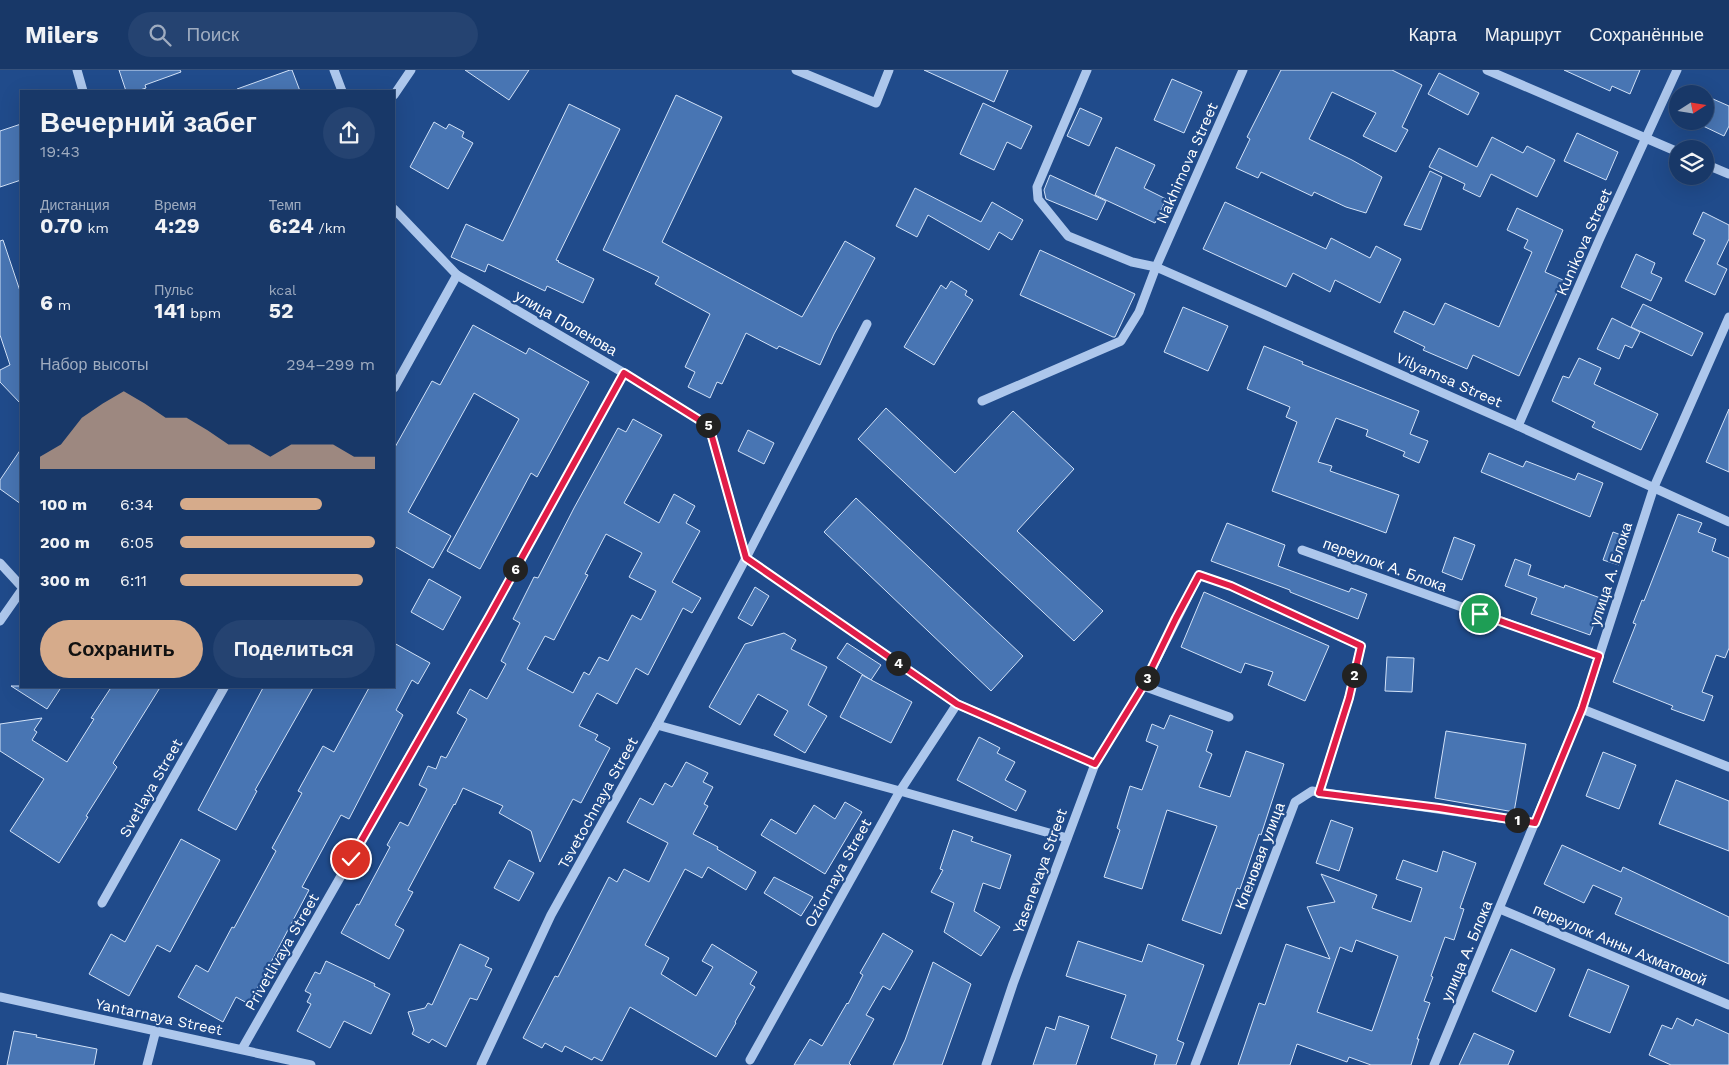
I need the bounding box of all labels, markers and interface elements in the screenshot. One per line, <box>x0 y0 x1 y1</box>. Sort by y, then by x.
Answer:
search box <box>128 12 478 57</box>
text: Milers <box>25 21 98 49</box>
icon: search <box>146 21 174 49</box>
text: Поиск <box>186 23 239 46</box>
text: Карта <box>1409 24 1457 45</box>
text: Маршрут <box>1485 24 1561 45</box>
text: Сохранённые <box>1589 24 1704 45</box>
north arrow <box>1669 85 1714 130</box>
map controls <box>1669 85 1714 185</box>
street label: Nakhimova Street <box>1152 99 1222 226</box>
text: Вечерний забег <box>40 106 257 139</box>
button: share <box>323 107 375 159</box>
button: layers <box>1669 140 1714 185</box>
text: 19:43 <box>40 142 80 161</box>
street label: Kunikova Street <box>1552 185 1616 298</box>
text: Дистанция <box>40 197 110 213</box>
text: Время <box>154 197 196 213</box>
text: Темп <box>269 197 301 213</box>
text: 0.70 <box>40 213 83 238</box>
text: 4:29 <box>154 213 200 238</box>
text: 6:24 <box>269 213 314 238</box>
text: km <box>83 220 109 236</box>
text: /km <box>314 220 346 236</box>
text: Пульс <box>154 282 194 298</box>
text: kcal <box>269 282 296 298</box>
street label: улица Поленова <box>512 286 621 360</box>
text: 6 <box>40 290 53 315</box>
text: m <box>53 297 71 313</box>
text: 141 <box>154 298 185 323</box>
text: 52 <box>269 298 293 323</box>
text: bpm <box>185 305 221 321</box>
street label: Vilyamsa Street <box>1393 348 1506 412</box>
text: Набор высоты <box>40 355 148 374</box>
text: 294–299 m <box>286 355 375 374</box>
pin: 5 <box>696 412 720 438</box>
text: 5 <box>704 417 713 433</box>
text: 100 m <box>40 495 87 514</box>
text: 6:34 <box>120 495 154 514</box>
street label: улица А. Блока <box>1586 519 1636 628</box>
text: 200 m <box>40 533 90 552</box>
text: 6:05 <box>120 533 154 552</box>
street label: переулок А. Блока <box>1321 534 1450 596</box>
pin: 6 <box>502 556 528 582</box>
text: 6 <box>511 561 520 577</box>
text: 300 m <box>40 571 90 590</box>
text: 6:11 <box>120 571 147 590</box>
pin <box>1459 593 1501 635</box>
icon: arrive <box>1466 600 1494 628</box>
button: Сохранить <box>40 620 203 678</box>
button: Поделиться <box>213 620 375 678</box>
pin: 4 <box>886 650 910 676</box>
text: 4 <box>894 655 903 671</box>
pin: 2 <box>1342 662 1366 688</box>
pin: 3 <box>1134 666 1160 690</box>
text: 2 <box>1350 667 1359 683</box>
text: 3 <box>1143 670 1152 686</box>
street label: Tsvetochnaya Street <box>554 733 642 872</box>
street label: Svetlaya Street <box>116 735 187 840</box>
street label: Кленовая улица <box>1231 799 1289 912</box>
street label: Yasenevaya Street <box>1009 805 1071 936</box>
pin: 1 <box>1504 808 1530 832</box>
text: 1 <box>1514 812 1521 828</box>
street label: Oziornaya Street <box>801 815 876 931</box>
pin <box>330 838 372 880</box>
icon: check <box>337 845 365 873</box>
street label: Privetlivaya Street <box>241 890 323 1014</box>
street label: улица А. Блока <box>1438 897 1497 1004</box>
street label: переулок Анны Ахматовой <box>1530 900 1710 990</box>
street label: Yantarnaya Street <box>94 995 225 1039</box>

